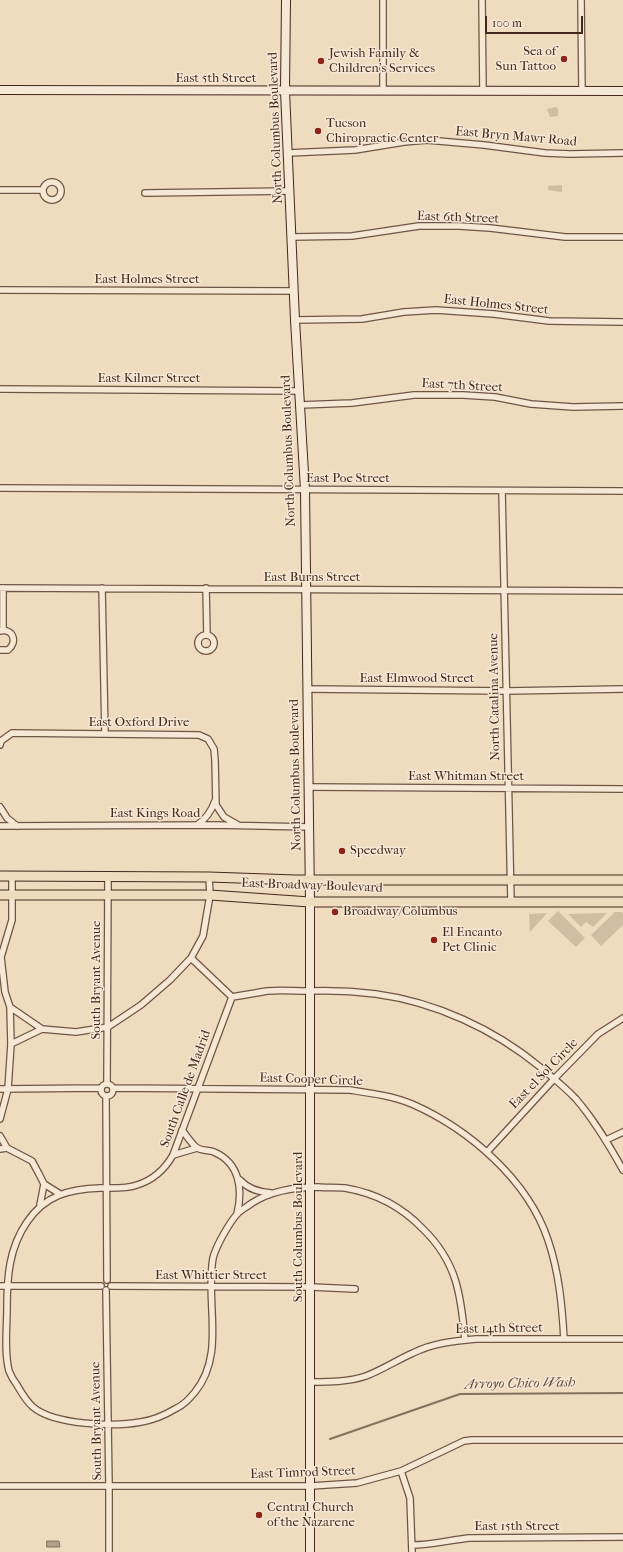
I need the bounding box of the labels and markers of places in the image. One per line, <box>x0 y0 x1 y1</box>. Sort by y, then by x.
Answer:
place label: Sea of Sun Tattoo <box>496 44 556 75</box>
place label: Jewish Family & Children's Services <box>329 46 435 77</box>
marker: Sea of Sun Tattoo <box>559 54 569 64</box>
marker: Jewish Family & Children's Services <box>316 56 326 66</box>
place label: Tucson Chiropractic Center <box>326 116 438 147</box>
marker: Tucson Chiropractic Center <box>313 126 323 136</box>
place label: Speedway <box>350 843 406 859</box>
marker: Speedway <box>337 846 347 856</box>
place label: Broadway/Columbus <box>343 904 458 920</box>
marker: Broadway/Columbus <box>330 907 340 917</box>
place label: El Encanto Pet Clinic <box>442 925 502 956</box>
marker: El Encanto Pet Clinic <box>429 935 439 945</box>
place label: Central Church of the Nazarene <box>267 1500 355 1531</box>
marker: Central Church of the Nazarene <box>254 1510 264 1520</box>

